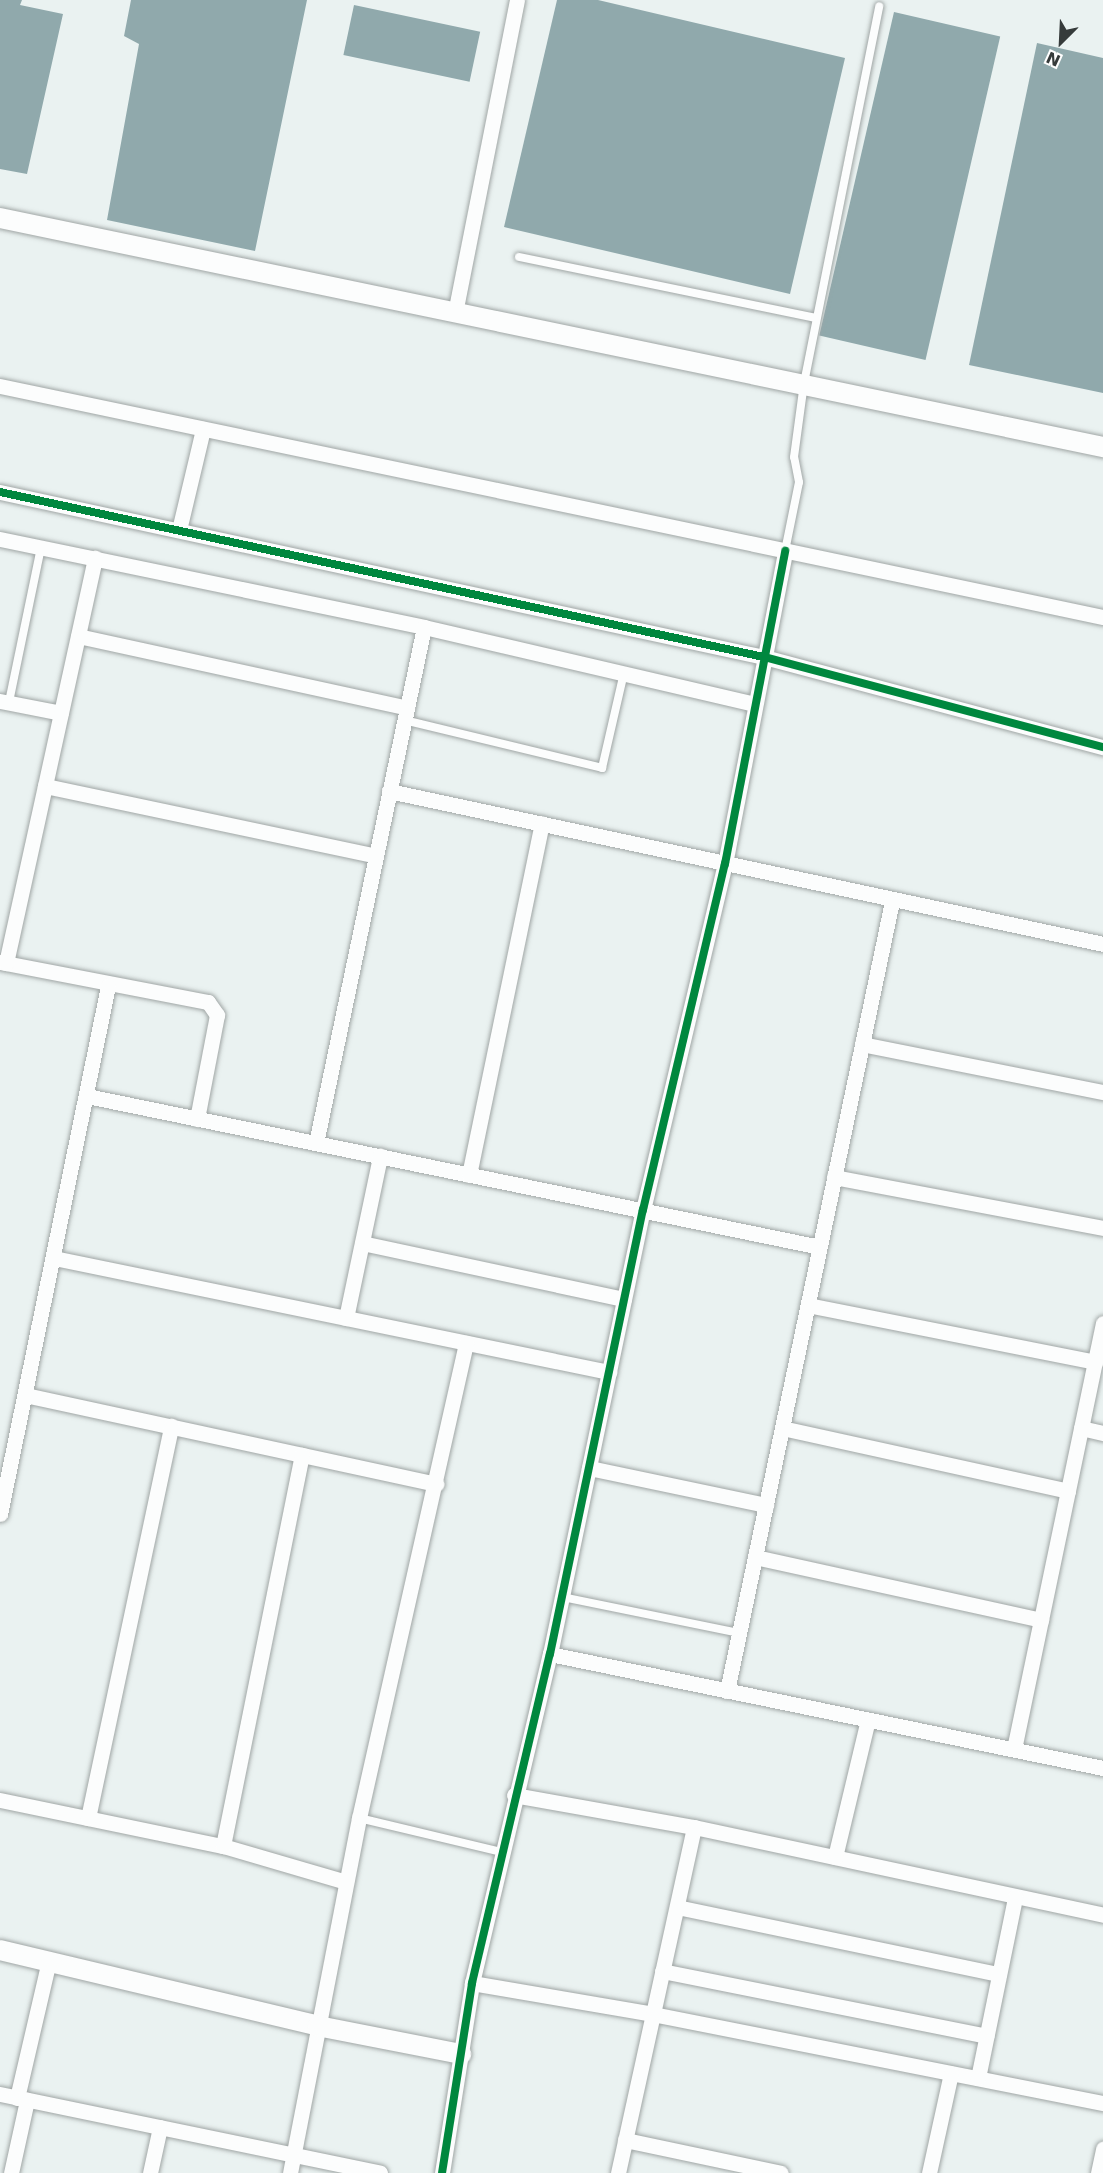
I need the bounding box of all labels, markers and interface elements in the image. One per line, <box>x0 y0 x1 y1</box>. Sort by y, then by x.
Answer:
north arrow <box>1031 12 1091 72</box>
text: N <box>1044 48 1063 70</box>

